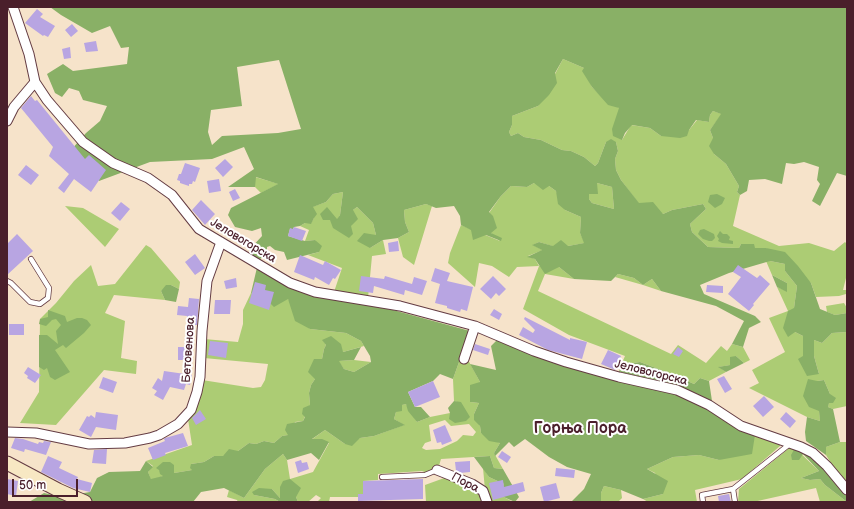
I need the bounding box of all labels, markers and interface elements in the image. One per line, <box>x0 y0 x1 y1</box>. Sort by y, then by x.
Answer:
street label: Јеловогорска <box>207 216 279 266</box>
street label: Бетовенова <box>180 317 198 383</box>
street label: Јеловогорска <box>613 357 689 389</box>
district label: Горња Пора <box>534 419 626 439</box>
street label: Пора <box>449 470 481 496</box>
scale bar <box>14 471 80 497</box>
text: 50 m <box>19 478 46 493</box>

